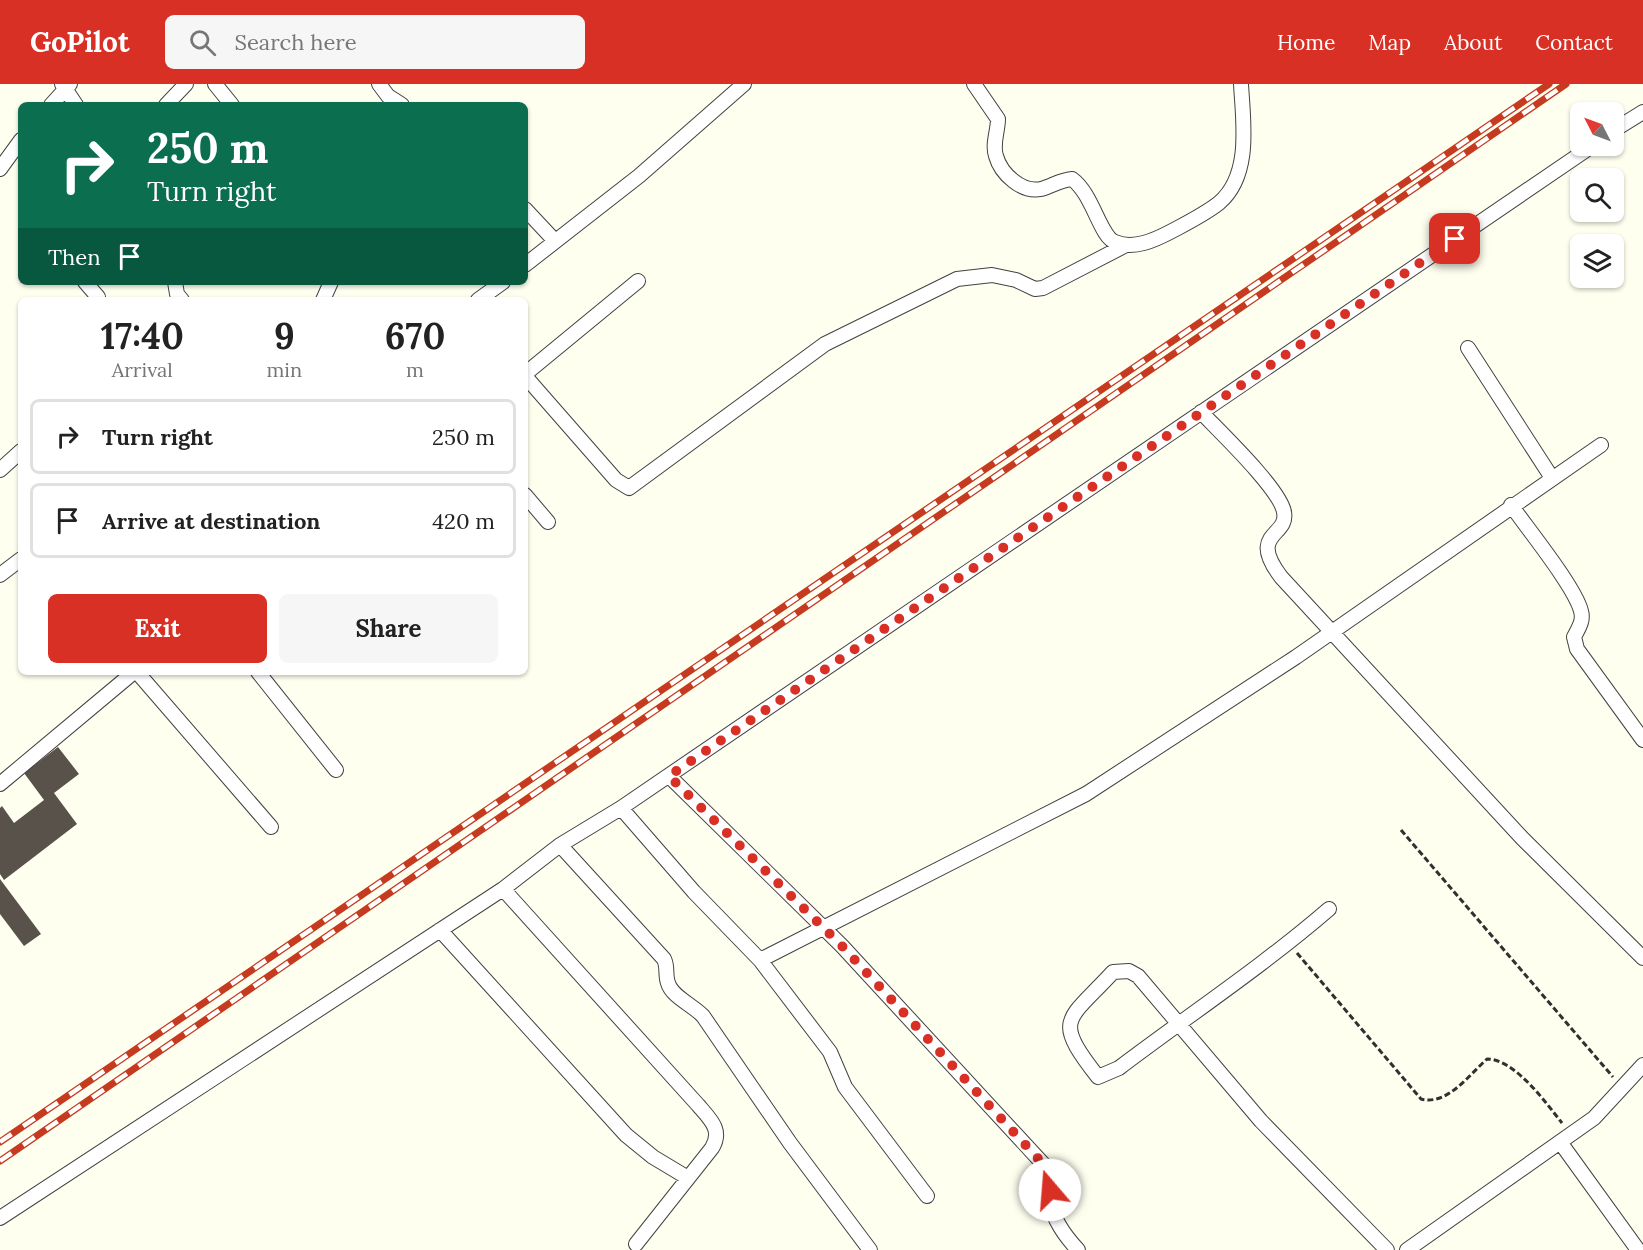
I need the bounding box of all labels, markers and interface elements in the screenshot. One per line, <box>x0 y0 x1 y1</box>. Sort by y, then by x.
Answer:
search box <box>165 15 585 69</box>
text: GoPilot <box>30 24 129 60</box>
icon: search <box>186 26 219 59</box>
text: Search here <box>234 28 357 56</box>
text: Home <box>1277 29 1335 56</box>
text: Map <box>1368 29 1411 56</box>
text: About <box>1444 29 1502 56</box>
text: Contact <box>1535 29 1613 56</box>
north arrow <box>1570 102 1624 156</box>
map controls <box>1570 102 1624 288</box>
text: 250 m <box>147 121 268 175</box>
icon: right <box>48 126 126 204</box>
button: search <box>1570 168 1624 222</box>
text: Turn right <box>147 174 276 208</box>
pin <box>1429 213 1480 264</box>
icon: arrive <box>1438 222 1471 255</box>
button: layers <box>1570 234 1624 288</box>
icon: arrive <box>113 240 146 273</box>
text: Then <box>48 243 101 271</box>
text: 17:40 <box>101 313 184 359</box>
text: 9 <box>274 313 295 359</box>
text: 670 <box>385 313 445 359</box>
text: Arrival <box>112 357 173 382</box>
text: min <box>266 357 302 382</box>
text: m <box>406 357 424 382</box>
icon: right <box>51 420 84 453</box>
text: Turn right <box>102 423 213 451</box>
text: 250 m <box>432 423 495 451</box>
icon: arrive <box>51 504 84 537</box>
text: Arrive at destination <box>102 507 320 535</box>
text: 420 m <box>432 507 495 535</box>
button: Exit <box>48 594 267 663</box>
button: Share <box>279 594 498 663</box>
position arrow <box>1018 1158 1082 1222</box>

